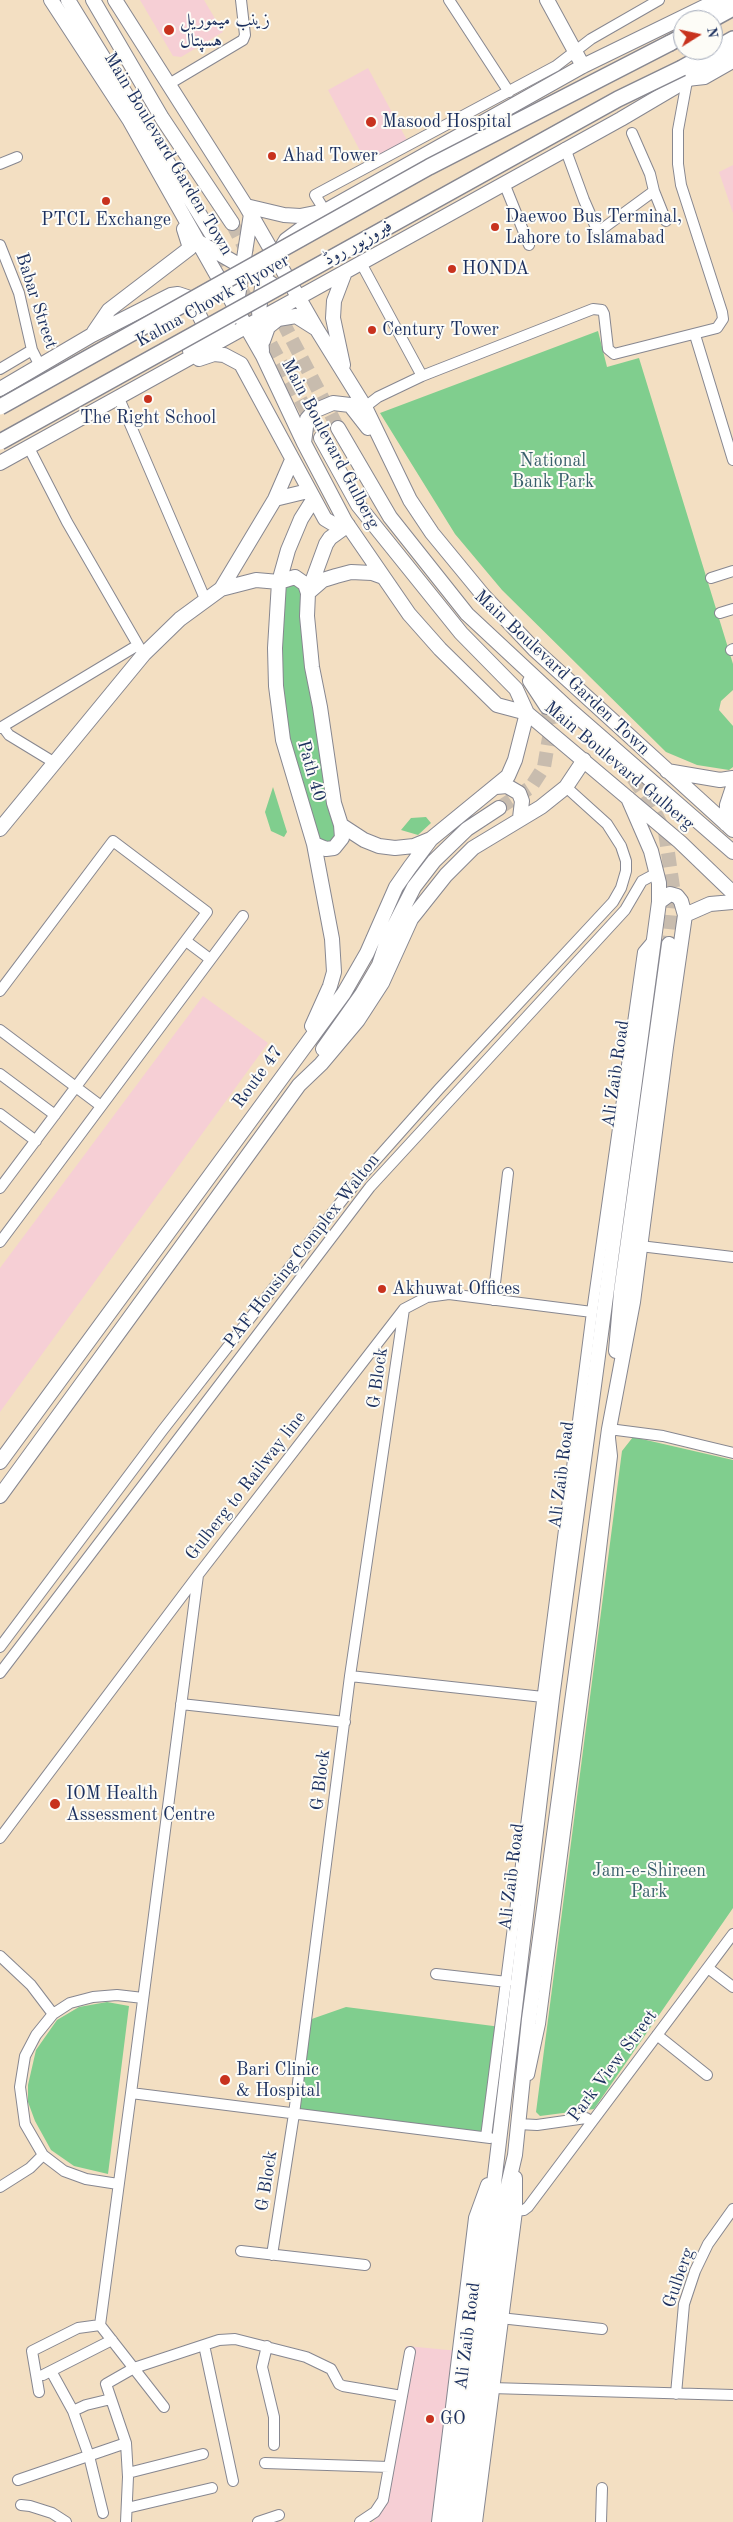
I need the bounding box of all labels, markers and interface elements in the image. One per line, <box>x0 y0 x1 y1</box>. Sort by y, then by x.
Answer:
place label: زینب میموریل ہسپتال <box>180 9 270 52</box>
north arrow <box>673 10 723 60</box>
marker: زینب میموریل ہسپتال <box>162 23 176 37</box>
text: N <box>704 26 720 39</box>
street label: Main Boulevard Garden Town <box>99 49 237 259</box>
place label: Masood Hospital <box>382 111 511 133</box>
marker: Masood Hospital <box>364 115 378 129</box>
place label: Ahad Tower <box>282 145 378 167</box>
marker: Ahad Tower <box>266 150 278 162</box>
marker: PTCL Exchange <box>100 195 112 207</box>
place label: Daewoo Bus Terminal, Lahore to Islamabad <box>505 206 682 248</box>
place label: PTCL Exchange <box>41 209 171 231</box>
street label: فیروزپور روڈ <box>320 215 396 271</box>
marker: Daewoo Bus Terminal, Lahore to Islamabad <box>489 221 501 233</box>
street label: Babar Street <box>10 250 62 352</box>
street label: Kalma Chowk Flyover <box>132 250 294 352</box>
place label: HONDA <box>462 258 529 280</box>
marker: HONDA <box>446 263 458 275</box>
place label: Century Tower <box>382 319 499 341</box>
marker: Century Tower <box>366 324 378 336</box>
street label: Main Boulevard Gulberg <box>276 355 384 533</box>
marker: The Right School <box>142 393 154 405</box>
place label: The Right School <box>80 407 216 429</box>
park label: National Bank Park <box>512 450 594 492</box>
street label: Main Boulevard Garden Town <box>469 586 655 760</box>
street label: Main Boulevard Gulberg <box>540 697 698 835</box>
street label: Path 40 <box>292 738 330 804</box>
street label: Ali Zaib Road <box>598 1019 634 1129</box>
street label: Route 47 <box>228 1042 288 1112</box>
street label: PAF Housing Complex Walton <box>219 1150 385 1352</box>
place label: Akhuwat Offices <box>392 1278 520 1300</box>
marker: Akhuwat Offices <box>376 1283 388 1295</box>
street label: G Block <box>363 1346 393 1410</box>
street label: Gulberg to Railway line <box>181 1407 311 1565</box>
street label: Ali Zaib Road <box>545 1420 579 1530</box>
street label: G Block <box>307 1748 335 1812</box>
place label: IOM Health Assessment Centre <box>66 1783 215 1826</box>
marker: IOM Health Assessment Centre <box>48 1797 62 1811</box>
street label: Ali Zaib Road <box>495 1822 529 1932</box>
park label: Jam-e-Shireen Park <box>592 1860 706 1902</box>
street label: Park View Street <box>564 2006 662 2126</box>
place label: Bari Clinic & Hospital <box>236 2059 320 2102</box>
marker: Bari Clinic & Hospital <box>218 2073 232 2087</box>
street label: G Block <box>252 2149 282 2213</box>
street label: Gulberg <box>659 2245 699 2311</box>
street label: Ali Zaib Road <box>451 2281 485 2391</box>
place label: GO <box>440 2408 466 2430</box>
marker: GO <box>424 2413 436 2425</box>

